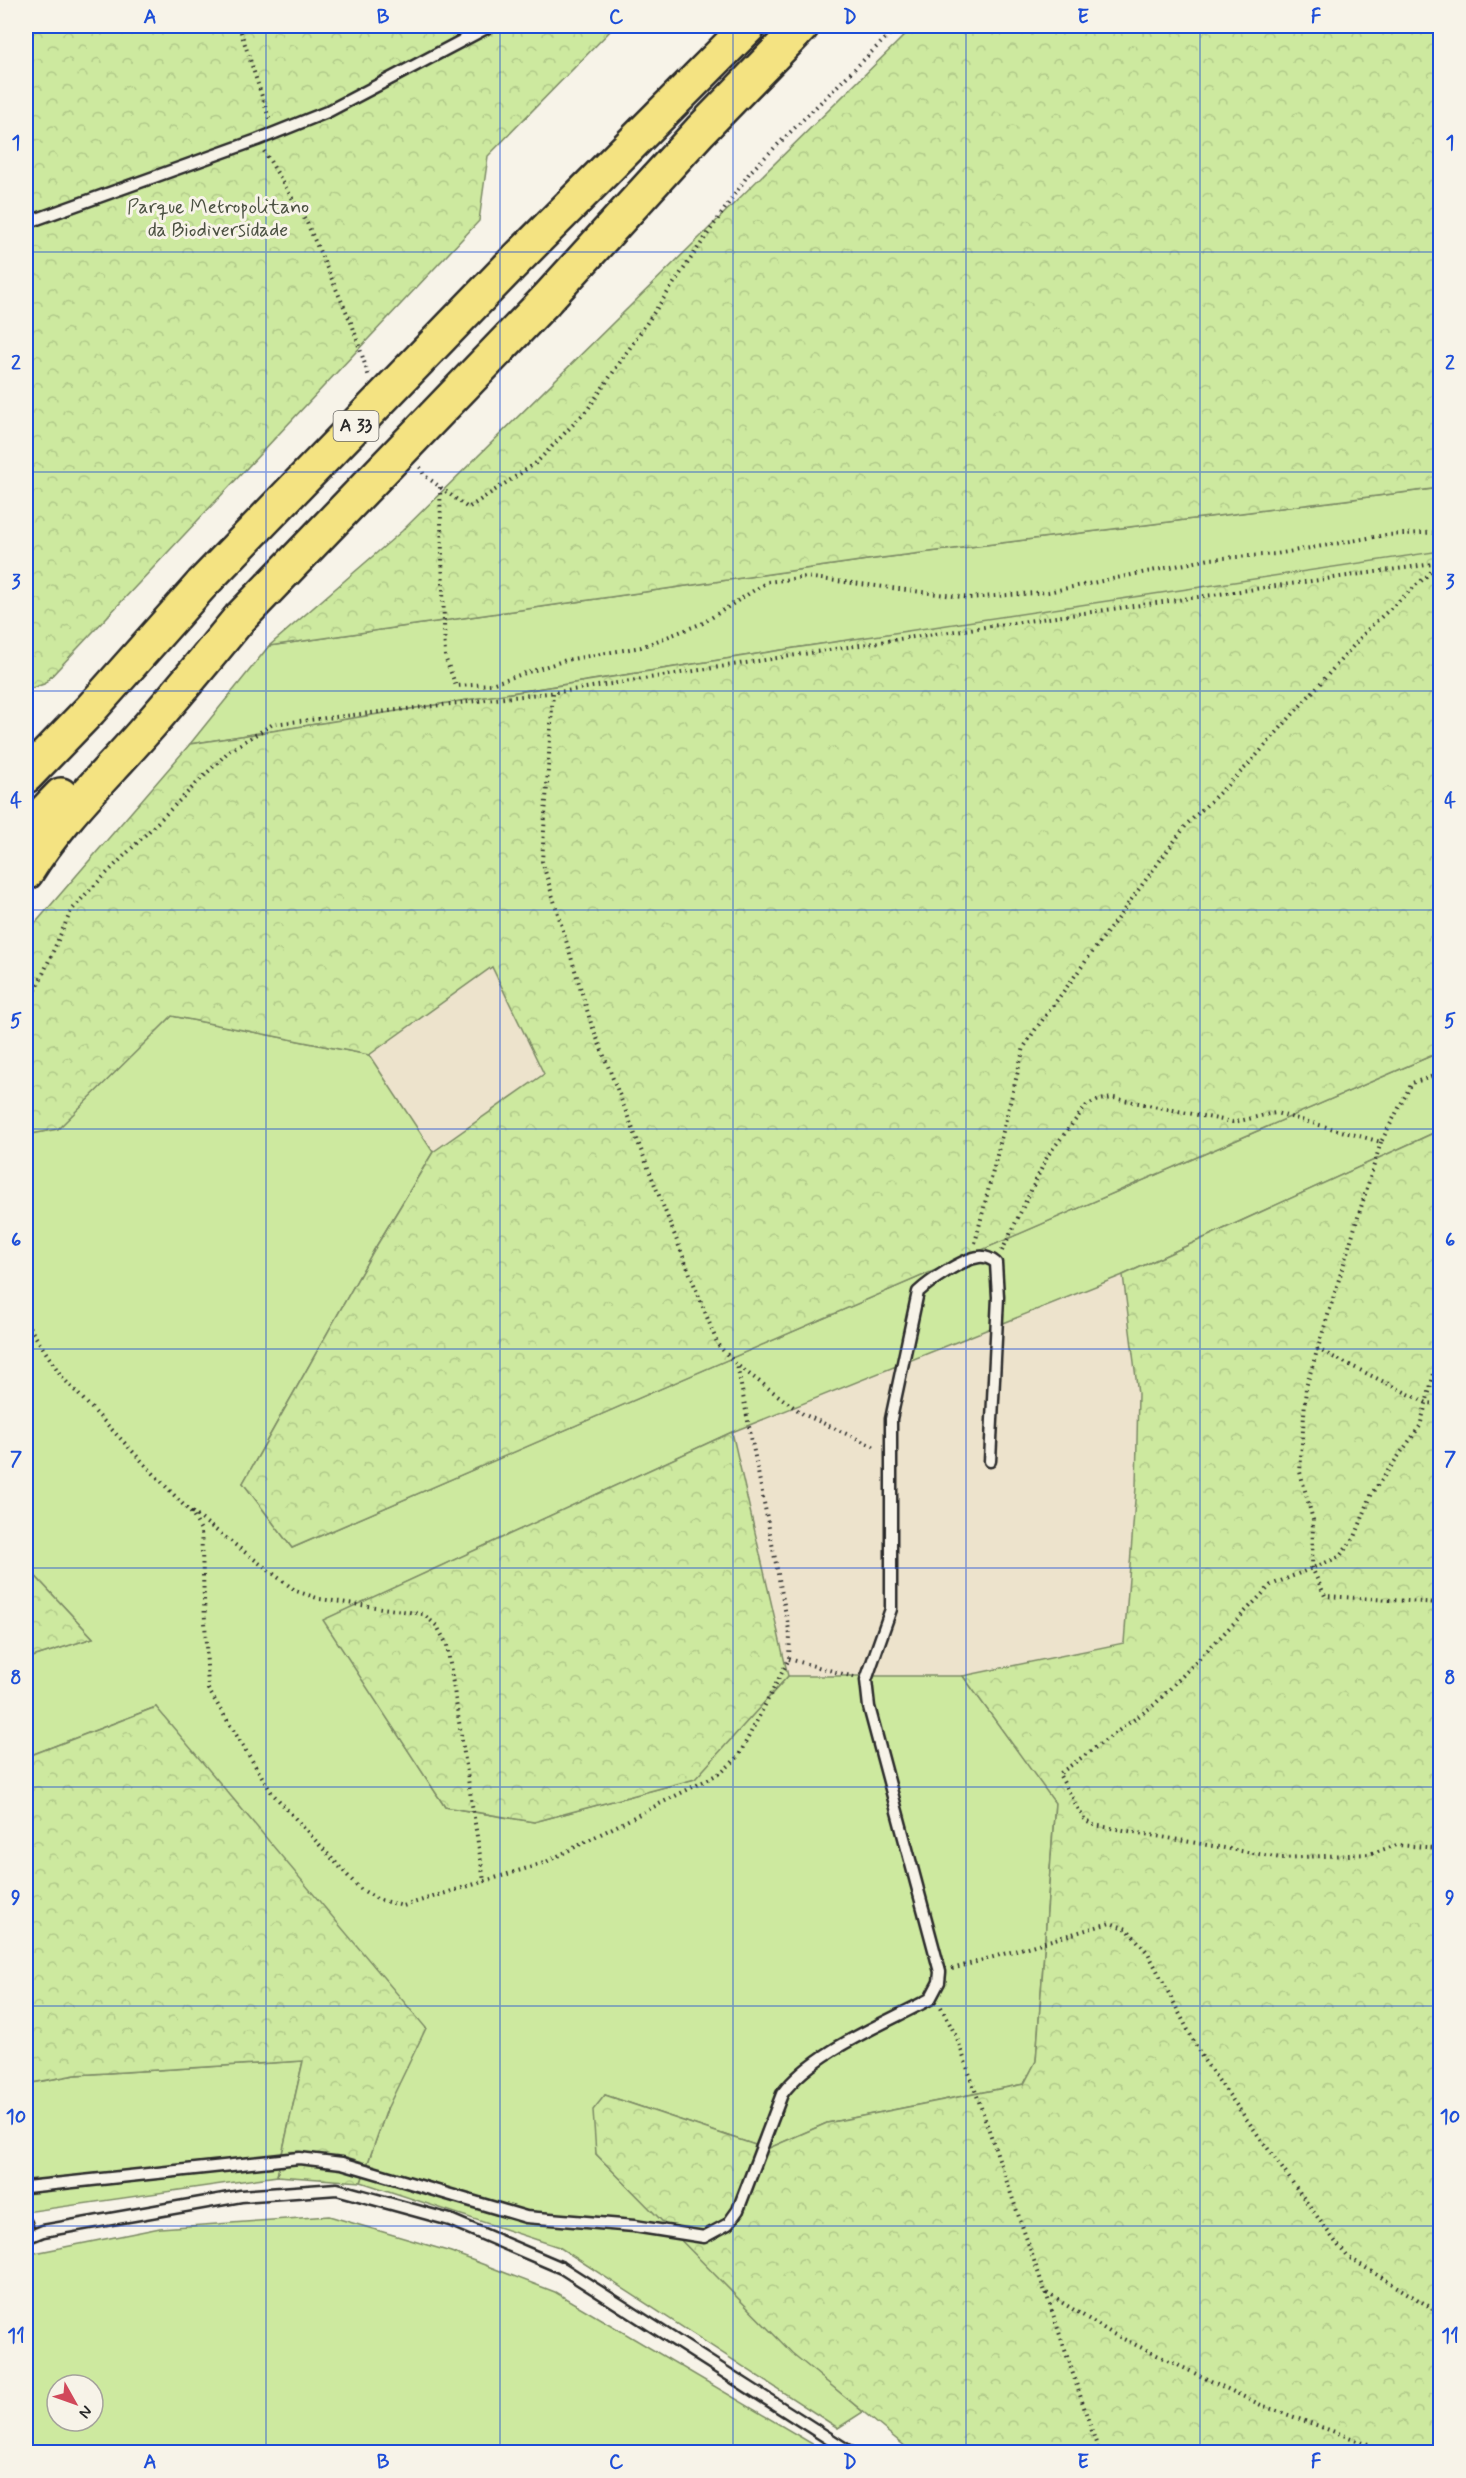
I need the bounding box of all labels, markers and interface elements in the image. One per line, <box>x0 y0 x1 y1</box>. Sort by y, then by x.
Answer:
text: A <box>143 4 157 31</box>
text: B <box>377 4 390 31</box>
text: C <box>609 4 624 31</box>
text: D <box>843 4 857 31</box>
text: E <box>1077 4 1089 31</box>
text: F <box>1311 4 1322 31</box>
text: 1 <box>12 130 20 157</box>
text: 1 <box>1446 130 1454 157</box>
park label: Parque Metropolitano da Biodiversidade <box>127 194 309 244</box>
text: 2 <box>11 350 21 377</box>
text: 2 <box>1445 350 1455 377</box>
road number: A 33 <box>334 411 378 441</box>
text: 3 <box>11 569 21 596</box>
text: 3 <box>1445 569 1455 596</box>
text: 4 <box>10 788 22 815</box>
text: 4 <box>1444 788 1456 815</box>
text: 5 <box>10 1008 22 1035</box>
text: 5 <box>1444 1008 1456 1035</box>
text: 6 <box>11 1227 21 1254</box>
text: 6 <box>1445 1227 1455 1254</box>
text: 7 <box>10 1446 22 1473</box>
text: 7 <box>1444 1446 1456 1473</box>
text: 8 <box>10 1665 22 1692</box>
text: 8 <box>1444 1665 1456 1692</box>
text: 9 <box>11 1885 21 1912</box>
text: 9 <box>1445 1885 1455 1912</box>
text: 10 <box>6 2104 26 2131</box>
text: 10 <box>1440 2104 1460 2131</box>
text: 11 <box>7 2323 25 2350</box>
text: 11 <box>1441 2323 1459 2350</box>
north arrow <box>45 2373 105 2433</box>
text: N <box>74 2401 97 2423</box>
text: A <box>143 2449 157 2476</box>
text: B <box>377 2449 390 2476</box>
text: C <box>609 2449 624 2476</box>
text: D <box>843 2449 857 2476</box>
text: E <box>1077 2449 1089 2476</box>
text: F <box>1311 2449 1322 2476</box>

